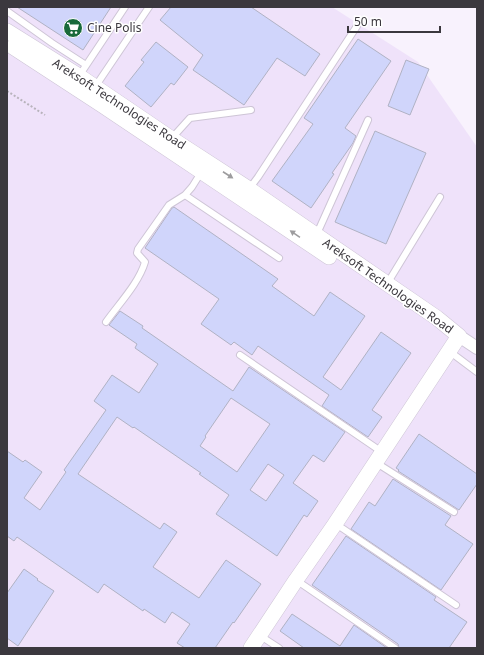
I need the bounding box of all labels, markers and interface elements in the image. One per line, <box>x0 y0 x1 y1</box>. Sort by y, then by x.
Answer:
scale bar <box>348 8 440 34</box>
text: 50 m <box>354 13 382 30</box>
supermarket icon: Cine Polis <box>62 17 84 39</box>
place label: Cine Polis <box>87 19 142 36</box>
street label: Areksoft Technologies Road <box>49 54 189 153</box>
one-way arrow <box>223 171 233 179</box>
one-way arrow <box>290 231 301 238</box>
street label: Areksoft Technologies Road <box>320 234 457 337</box>

